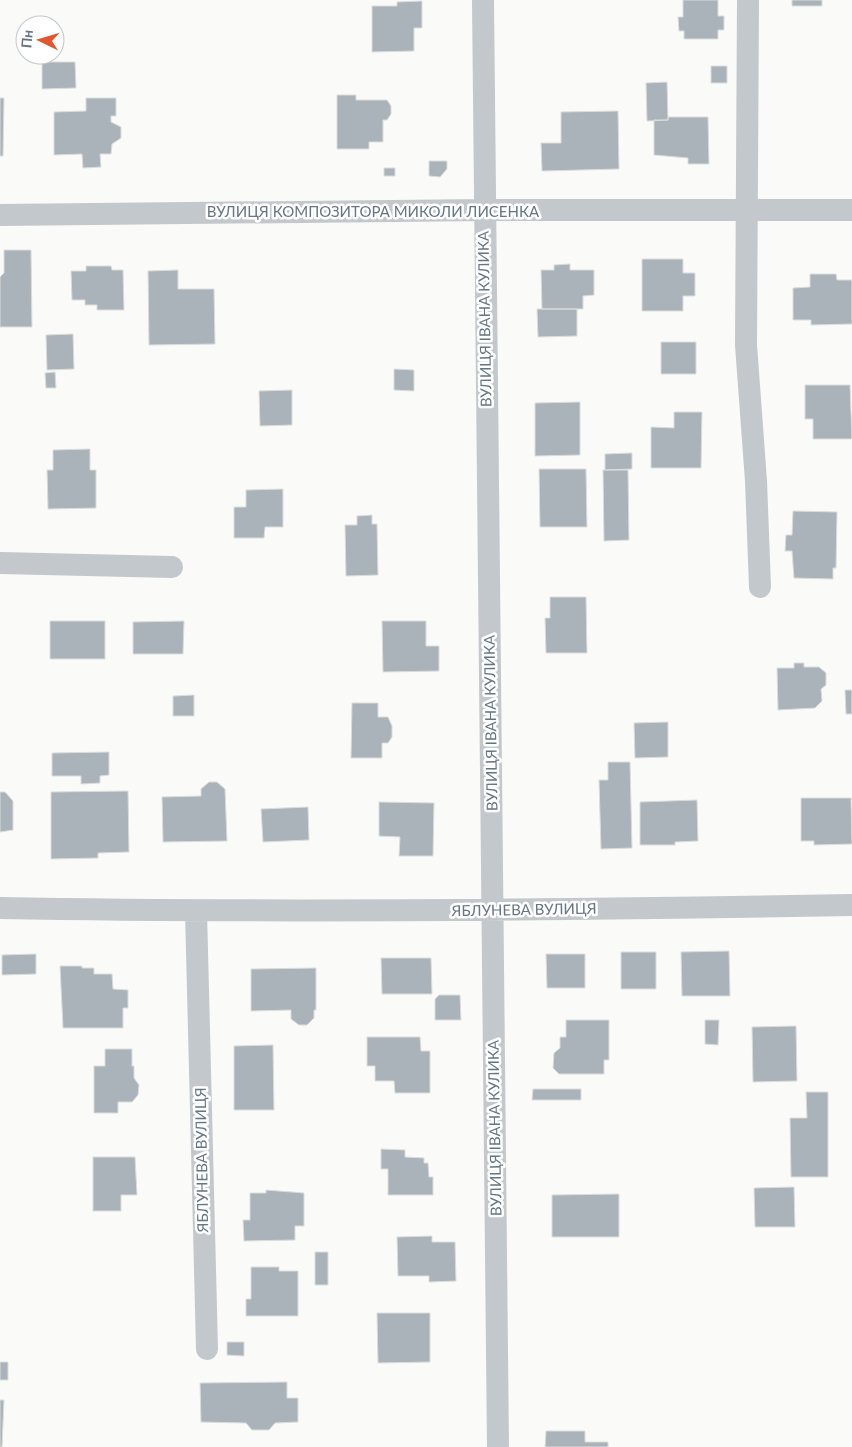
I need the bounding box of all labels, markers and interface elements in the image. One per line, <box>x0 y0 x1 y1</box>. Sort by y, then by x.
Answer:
north arrow <box>15 15 65 65</box>
text: Пн <box>17 29 36 49</box>
street label: ВУЛИЦЯ КОМПОЗИТОРА МИКОЛИ ЛИСЕНКА <box>207 202 540 220</box>
street label: ВУЛИЦЯ ІВАНА КУЛИКА <box>473 230 495 407</box>
street label: ВУЛИЦЯ ІВАНА КУЛИКА <box>479 634 501 811</box>
street label: ЯБЛУНЕВА ВУЛИЦЯ <box>450 899 597 919</box>
street label: ВУЛИЦЯ ІВАНА КУЛИКА <box>483 1039 505 1216</box>
street label: ЯБЛУНЕВА ВУЛИЦЯ <box>191 1087 211 1234</box>

